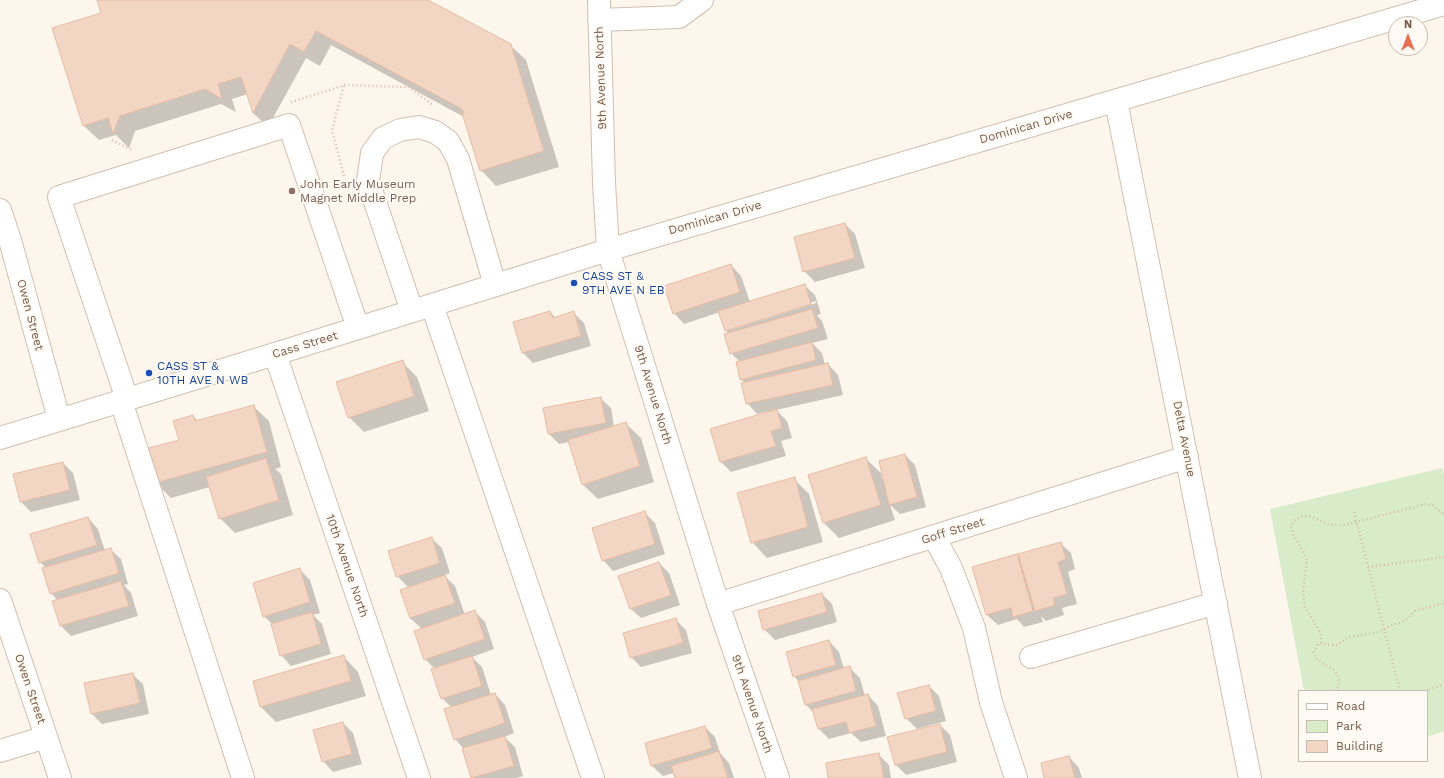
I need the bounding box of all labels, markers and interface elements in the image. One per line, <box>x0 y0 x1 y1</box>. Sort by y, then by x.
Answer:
north arrow <box>1388 16 1428 56</box>
text: N <box>1404 18 1412 31</box>
street label: 9th Avenue North <box>592 26 610 130</box>
street label: Dominican Drive <box>978 107 1074 147</box>
place label: John Early Museum Magnet Middle Prep <box>300 177 416 205</box>
marker: John Early Museum Magnet Middle Prep <box>287 186 297 196</box>
street label: Dominican Drive <box>667 198 763 238</box>
place label: CASS ST & 9TH AVE N EB <box>582 269 665 297</box>
street label: Owen Street <box>14 278 46 352</box>
marker: CASS ST & 9TH AVE N EB <box>569 278 579 288</box>
street label: Cass Street <box>270 328 340 362</box>
street label: 9th Avenue North <box>631 343 675 447</box>
place label: CASS ST & 10TH AVE N WB <box>157 359 248 387</box>
marker: CASS ST & 10TH AVE N WB <box>144 368 154 378</box>
street label: Delta Avenue <box>1170 400 1198 478</box>
street label: 10th Avenue North <box>323 513 371 619</box>
street label: Goff Street <box>920 515 986 547</box>
street label: Owen Street <box>11 652 49 726</box>
street label: 9th Avenue North <box>728 653 776 755</box>
legend <box>1298 690 1428 762</box>
text: Road <box>1336 699 1365 713</box>
text: Park <box>1336 719 1362 733</box>
text: Building <box>1336 739 1383 753</box>

